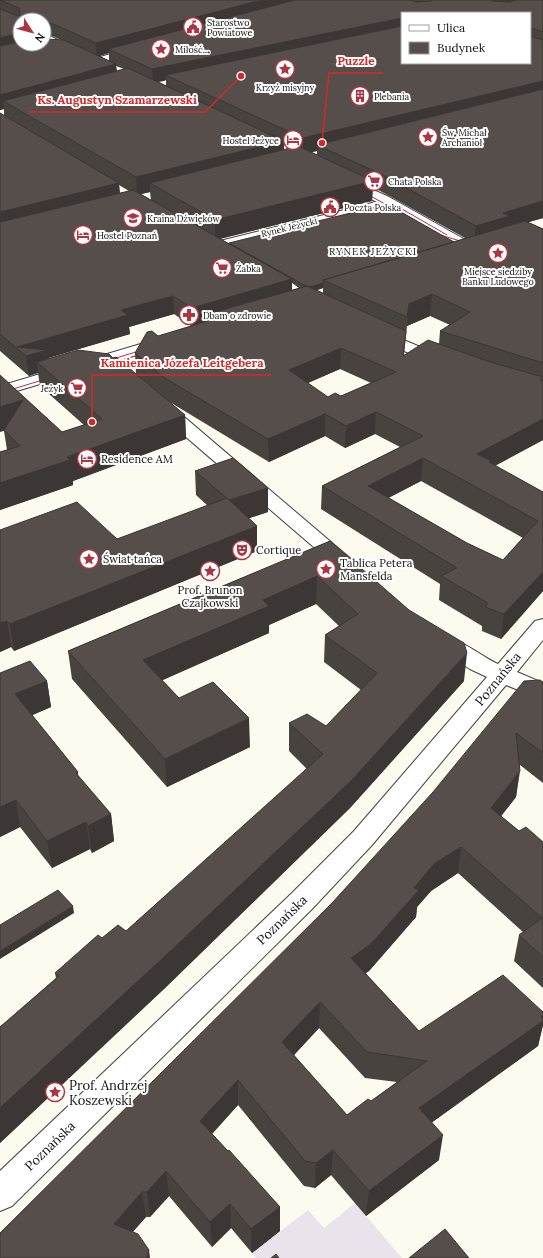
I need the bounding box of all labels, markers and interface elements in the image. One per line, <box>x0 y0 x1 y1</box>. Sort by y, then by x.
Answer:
north arrow <box>12 12 52 52</box>
legend <box>401 12 531 64</box>
public building icon: Starostwo Powiatowe <box>182 16 204 38</box>
place label: Starostwo Powiatowe <box>207 17 253 38</box>
text: Ulica <box>437 20 465 35</box>
text: N <box>32 30 48 46</box>
place icon: Miłość... <box>150 38 172 60</box>
text: Budynek <box>437 40 486 55</box>
place label: Miłość... <box>175 44 209 55</box>
callout: Puzzle <box>329 49 383 73</box>
text: Puzzle <box>337 53 375 68</box>
place icon: Krzyż misyjny <box>274 58 296 80</box>
place label: Krzyż misyjny <box>256 82 314 93</box>
building icon: Plebania <box>349 85 371 107</box>
callout: Ks. Augustyn Szamarzewski <box>29 88 205 112</box>
place label: Plebania <box>374 91 410 102</box>
text: Ks. Augustyn Szamarzewski <box>37 92 197 107</box>
place icon: Św. Michał Archanioł <box>417 126 439 148</box>
place label: Św. Michał Archanioł <box>441 127 487 148</box>
hotel icon: Hostel Jeżyce <box>282 129 304 151</box>
place label: Hostel Jeżyce <box>223 135 279 146</box>
supermarket icon: Chata Polska <box>363 170 385 192</box>
place label: Chata Polska <box>388 176 442 187</box>
public building icon: Poczta Polska <box>319 196 341 218</box>
place label: Poczta Polska <box>344 202 402 213</box>
school or university icon: Kraina Dźwięków <box>122 207 144 229</box>
place label: Kraina Dźwięków <box>147 213 220 224</box>
street label: Rynek Jeżycki <box>260 215 319 239</box>
hotel icon: Hostel Poznań <box>72 224 94 246</box>
place label: Hostel Poznań <box>97 230 158 241</box>
place icon: Miejsce siedziby Banku Ludowego <box>487 242 509 264</box>
district label: RYNEK JEŻYCKI <box>329 245 417 258</box>
supermarket icon: Żabka <box>211 257 233 279</box>
place label: Żabka <box>236 263 261 274</box>
place label: Miejsce siedziby Banku Ludowego <box>462 266 534 287</box>
pharmacy icon: Dbam o zdrowie <box>178 304 200 326</box>
place label: Dbam o zdrowie <box>203 310 271 321</box>
callout: Kamienica Józefa Leitgebera <box>92 351 271 375</box>
text: Kamienica Józefa Leitgebera <box>101 355 264 370</box>
supermarket icon: Jeżyk <box>66 377 88 399</box>
place label: Jeżyk <box>40 383 63 394</box>
hotel icon: Residence AM <box>76 448 98 470</box>
place label: Residence AM <box>101 452 173 466</box>
theatre icon: Cortique <box>231 539 253 561</box>
place label: Cortique <box>256 543 301 557</box>
place icon: Świat tańca <box>78 548 100 570</box>
place label: Świat tańca <box>103 552 162 566</box>
place label: Tablica Petera Mansfelda <box>340 556 413 583</box>
place icon: Tablica Petera Mansfelda <box>315 558 337 580</box>
place icon: Prof. Brunon Czajkowski <box>199 560 221 582</box>
place label: Prof. Brunon Czajkowski <box>178 583 243 610</box>
street label: Poznańska <box>471 649 525 709</box>
street label: Poznańska <box>253 891 311 948</box>
place label: Prof. Andrzej Koszewski <box>69 1077 147 1109</box>
place icon: Prof. Andrzej Koszewski <box>44 1081 66 1103</box>
street label: Poznańska <box>21 1117 79 1174</box>

